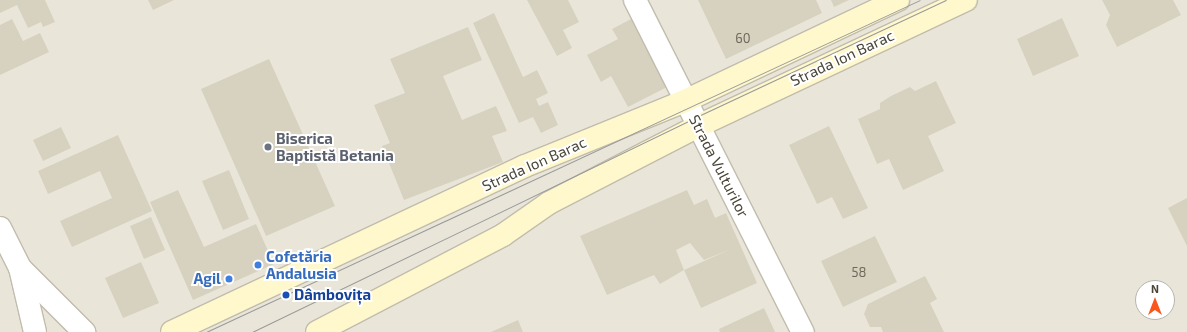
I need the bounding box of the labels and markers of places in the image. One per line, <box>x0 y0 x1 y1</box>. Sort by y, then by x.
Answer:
place label: Biserica Baptistă Betania <box>276 129 394 164</box>
marker: Biserica Baptistă Betania <box>263 142 273 152</box>
place label: Cofetăria Andalusia <box>266 247 337 282</box>
marker: Cofetăria Andalusia <box>253 260 263 270</box>
place label: Agil <box>193 270 221 288</box>
marker: Agil <box>224 274 234 284</box>
place label: Dâmbovița <box>294 286 371 304</box>
marker: Dâmbovița <box>281 290 291 300</box>

